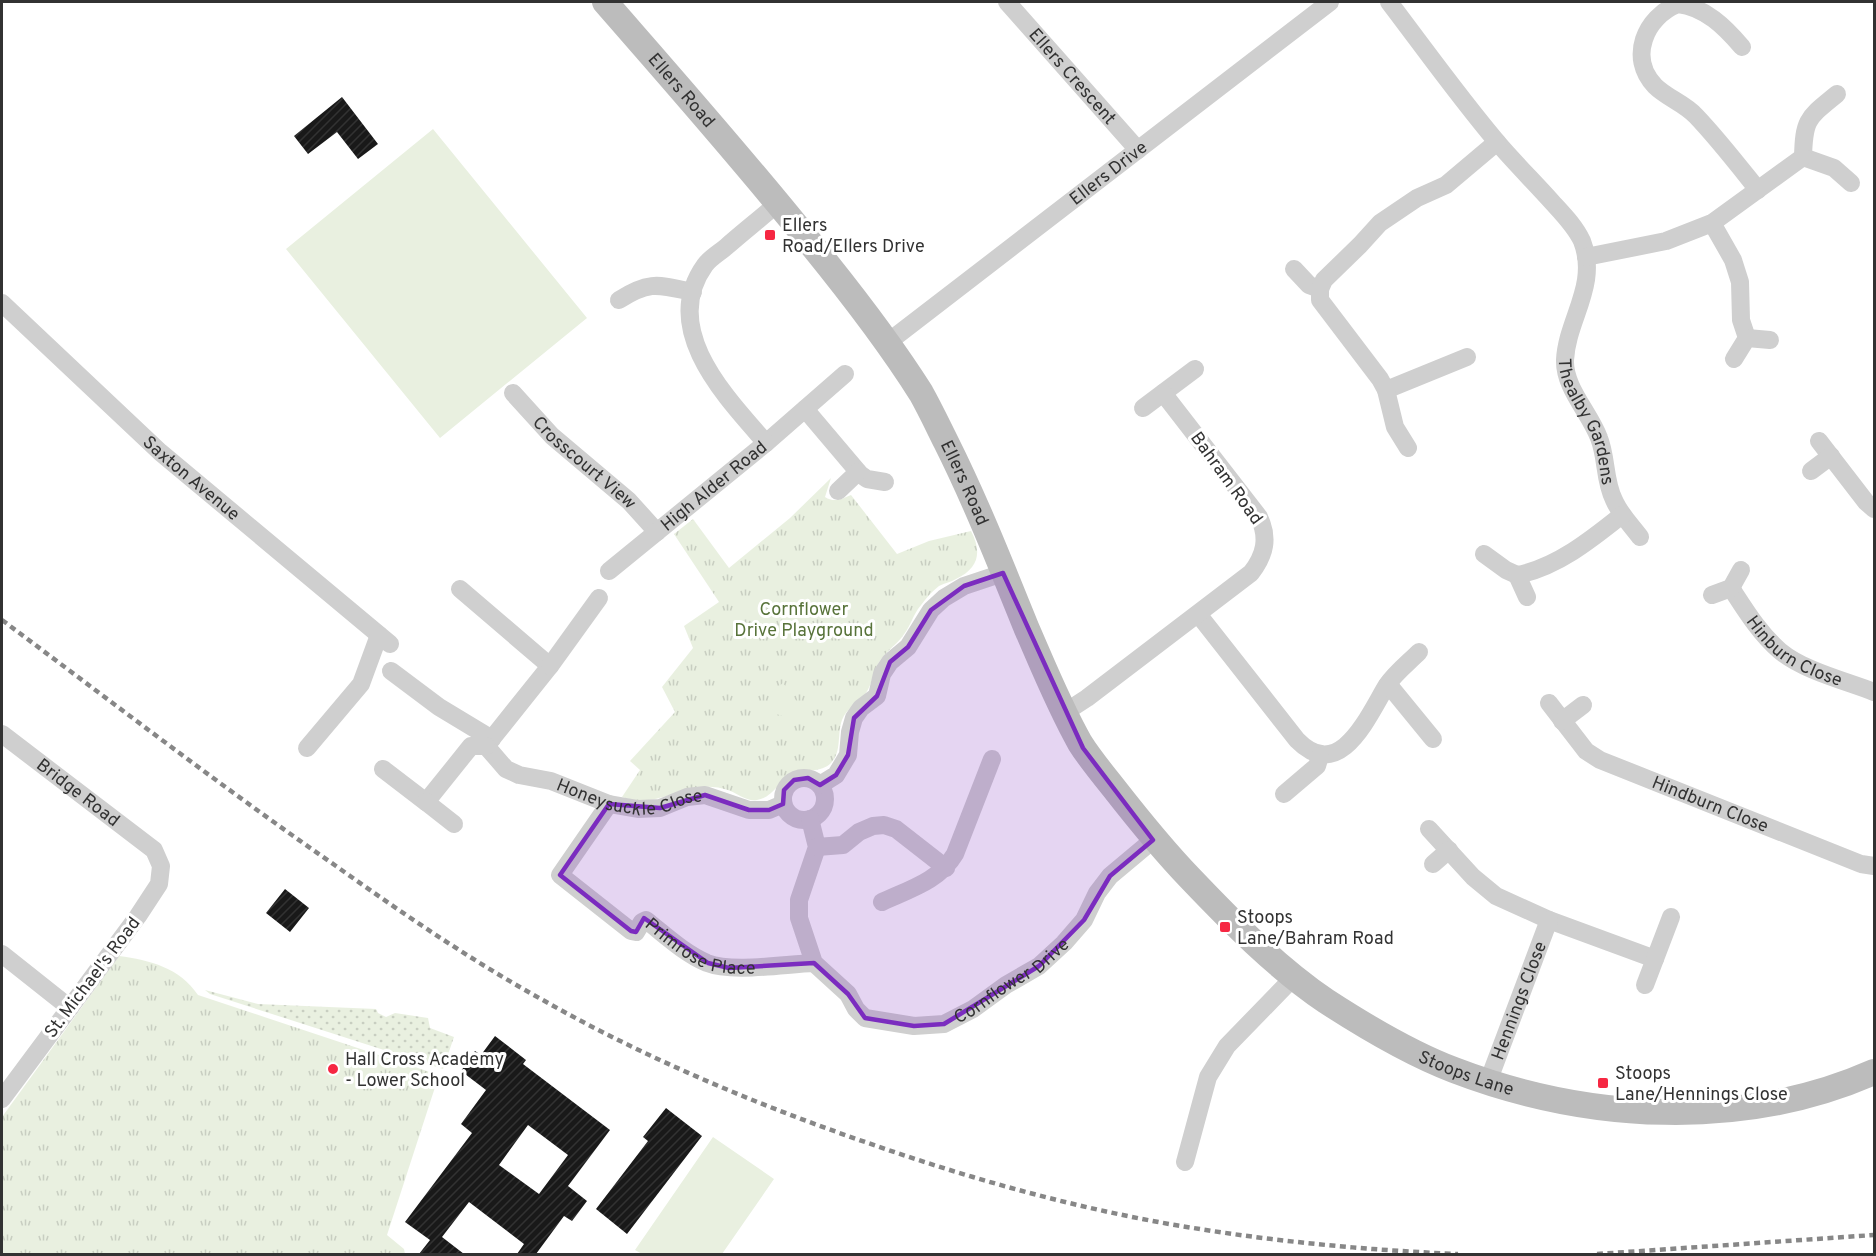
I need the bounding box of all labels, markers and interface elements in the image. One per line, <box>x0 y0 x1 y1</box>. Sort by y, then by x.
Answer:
street label: Ellers Crescent <box>1023 24 1120 130</box>
street label: Ellers Road <box>642 49 719 133</box>
street label: Ellers Drive <box>1065 137 1153 211</box>
place label: Ellers Road/Ellers Drive <box>782 215 925 259</box>
marker: Ellers Road/Ellers Drive <box>763 228 777 242</box>
street label: Thealby Gardens <box>1552 358 1618 487</box>
street label: Crosscourt View <box>527 412 641 515</box>
street label: Bahram Road <box>1184 428 1267 530</box>
street label: Saxton Avenue <box>137 432 244 527</box>
street label: High Alder Road <box>657 437 773 537</box>
street label: Ellers Road <box>934 437 993 529</box>
park label: Cornflower Drive Playground <box>734 599 874 643</box>
street label: Hinburn Close <box>1740 612 1845 693</box>
street label: Bridge Road <box>31 754 124 833</box>
street label: Hindburn Close <box>1648 772 1771 839</box>
street label: Honeysuckle Close <box>553 774 704 822</box>
place label: Stoops Lane/Bahram Road <box>1237 907 1394 951</box>
street label: St. Michael's Road <box>40 913 146 1043</box>
street label: Primrose Place <box>639 914 756 981</box>
marker: Stoops Lane/Bahram Road <box>1218 920 1232 934</box>
street label: Cornflower Drive <box>950 934 1075 1030</box>
street label: Hennings Close <box>1487 939 1553 1064</box>
street label: Stoops Lane <box>1414 1046 1516 1102</box>
place label: Hall Cross Academy - Lower School <box>345 1049 504 1093</box>
marker: Hall Cross Academy - Lower School <box>326 1062 340 1076</box>
place label: Stoops Lane/Hennings Close <box>1615 1063 1788 1107</box>
marker: Stoops Lane/Hennings Close <box>1596 1076 1610 1090</box>

